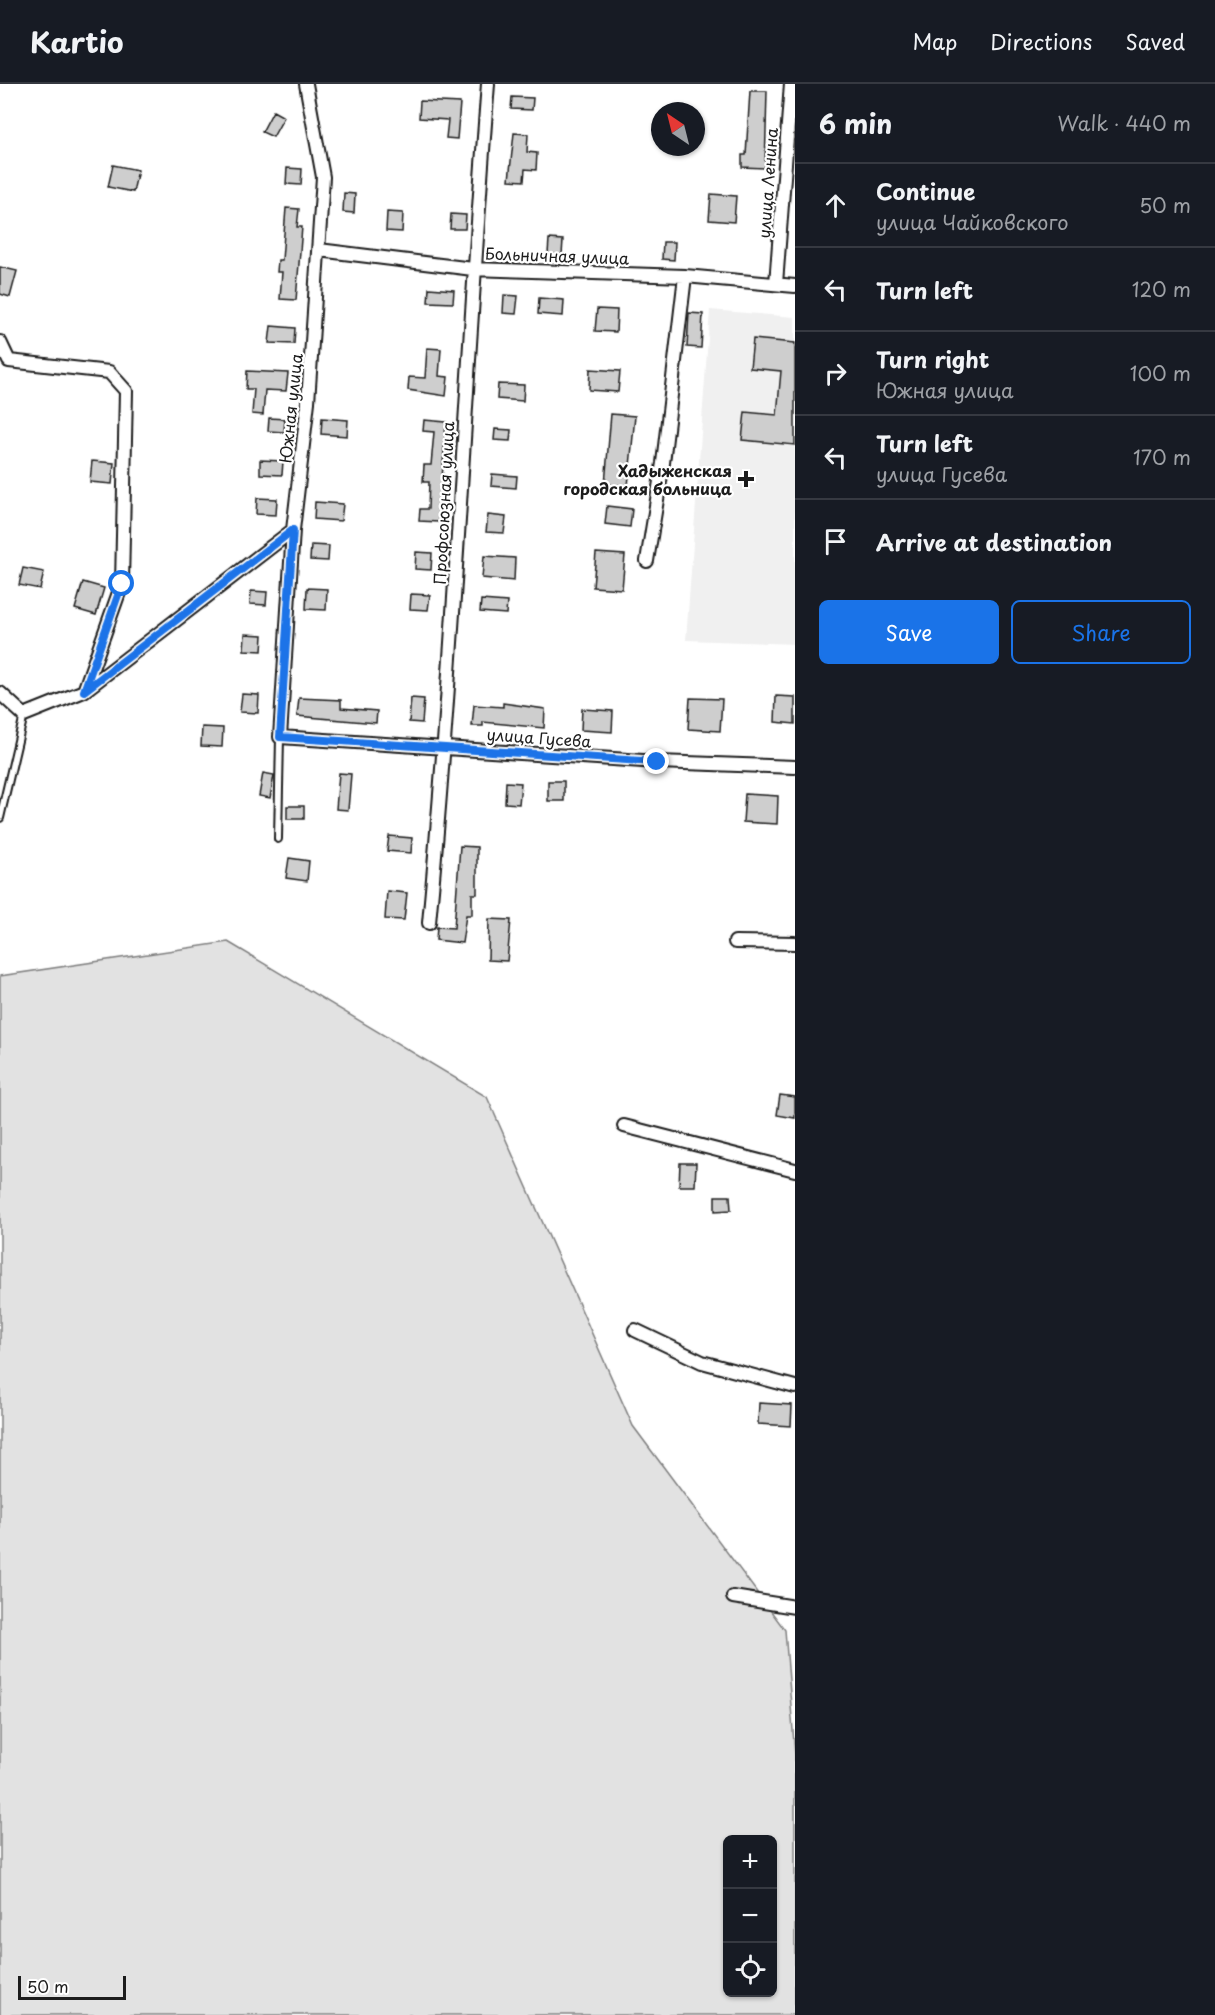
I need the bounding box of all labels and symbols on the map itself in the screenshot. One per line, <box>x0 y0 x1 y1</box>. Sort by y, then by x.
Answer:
north arrow <box>651 102 705 156</box>
street label: улица Ленина <box>751 127 783 239</box>
street label: Больничная улица <box>484 240 630 270</box>
street label: Южная улица <box>272 352 308 464</box>
street label: Профсоюзная улица <box>427 421 459 585</box>
place label: Хадыженская городская больница <box>563 458 732 500</box>
marker: Хадыженская городская больница <box>737 470 755 488</box>
route start <box>108 570 134 596</box>
street label: улица Гусева <box>486 721 592 753</box>
route end <box>643 748 669 774</box>
scale bar <box>18 1973 126 2000</box>

